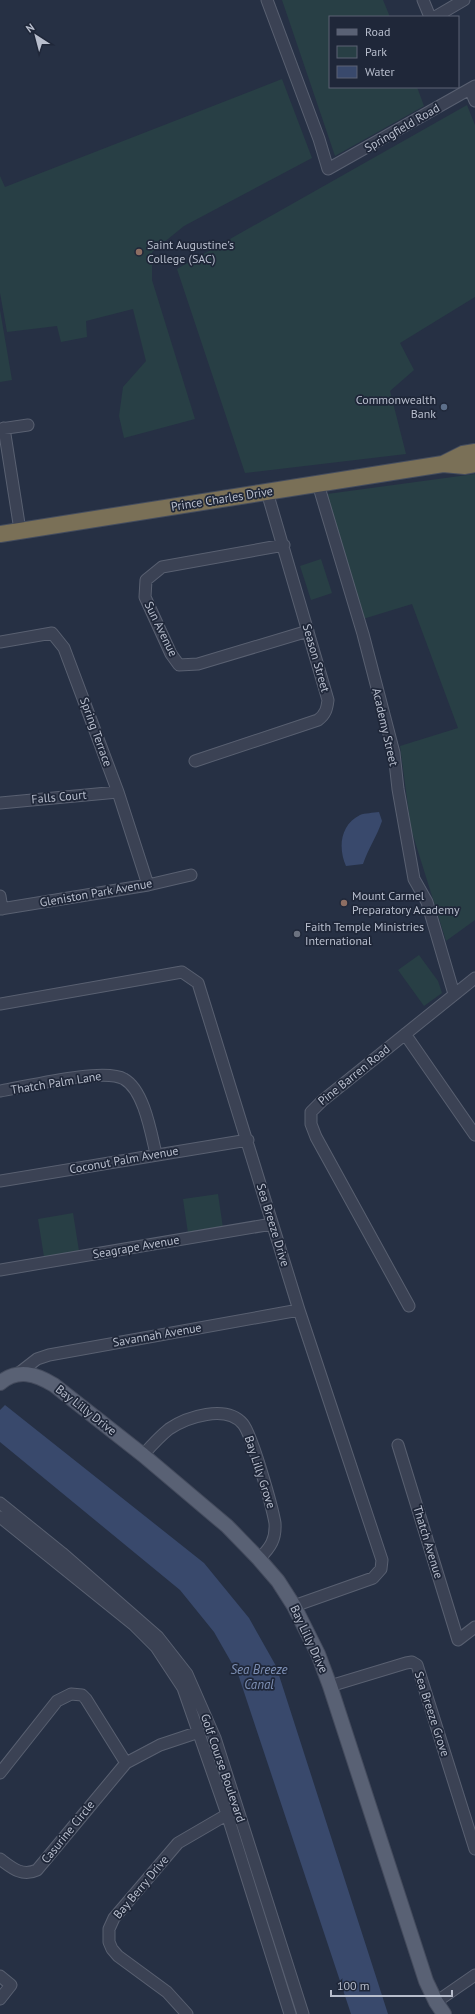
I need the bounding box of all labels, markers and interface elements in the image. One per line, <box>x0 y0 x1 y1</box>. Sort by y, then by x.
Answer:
north arrow <box>16 16 56 56</box>
legend <box>329 16 459 88</box>
text: N <box>23 20 37 36</box>
text: Road <box>365 24 390 39</box>
text: Park <box>365 44 387 59</box>
text: Water <box>365 64 395 79</box>
street label: Springfield Road <box>361 100 442 155</box>
place label: Saint Augustine's College (SAC) <box>147 237 234 266</box>
marker: Saint Augustine's College (SAC) <box>134 247 144 257</box>
place label: Commonwealth Bank <box>356 392 436 421</box>
marker: Commonwealth Bank <box>439 402 449 412</box>
street label: Prince Charles Drive <box>170 483 274 514</box>
street label: Sun Avenue <box>142 599 181 659</box>
street label: Season Street <box>300 622 333 694</box>
street label: Academy Street <box>369 686 402 767</box>
street label: Spring Terrace <box>77 695 116 768</box>
street label: Falls Court <box>31 787 87 806</box>
street label: Gleniston Park Avenue <box>39 875 153 910</box>
place label: Mount Carmel Preparatory Academy <box>352 888 460 917</box>
marker: Mount Carmel Preparatory Academy <box>339 898 349 908</box>
place label: Faith Temple Ministries International <box>305 919 424 948</box>
marker: Faith Temple Ministries International <box>292 929 302 939</box>
street label: Pine Barren Road <box>315 1041 393 1108</box>
street label: Thatch Palm Lane <box>10 1068 102 1097</box>
street label: Coconut Palm Avenue <box>68 1143 180 1176</box>
street label: Sea Breeze Drive <box>254 1182 293 1268</box>
street label: Seagrape Avenue <box>91 1232 180 1262</box>
street label: Savannah Avenue <box>111 1319 203 1350</box>
street label: Bay Lilly Drive <box>53 1381 120 1438</box>
street label: Bay Lilly Grove <box>242 1434 279 1510</box>
street label: Thatch Avenue <box>410 1504 447 1580</box>
street label: Bay Lilly Drive <box>287 1603 332 1675</box>
water label: Sea Breeze Canal <box>230 1661 288 1693</box>
street label: Sea Breeze Grove <box>412 1669 453 1758</box>
street label: Golf Course Boulevard <box>198 1712 249 1824</box>
street label: Casurine Circle <box>38 1797 97 1866</box>
street label: Bay Berry Drive <box>110 1852 171 1921</box>
scale bar <box>331 1972 452 1998</box>
text: 100 m <box>337 1978 370 1993</box>

